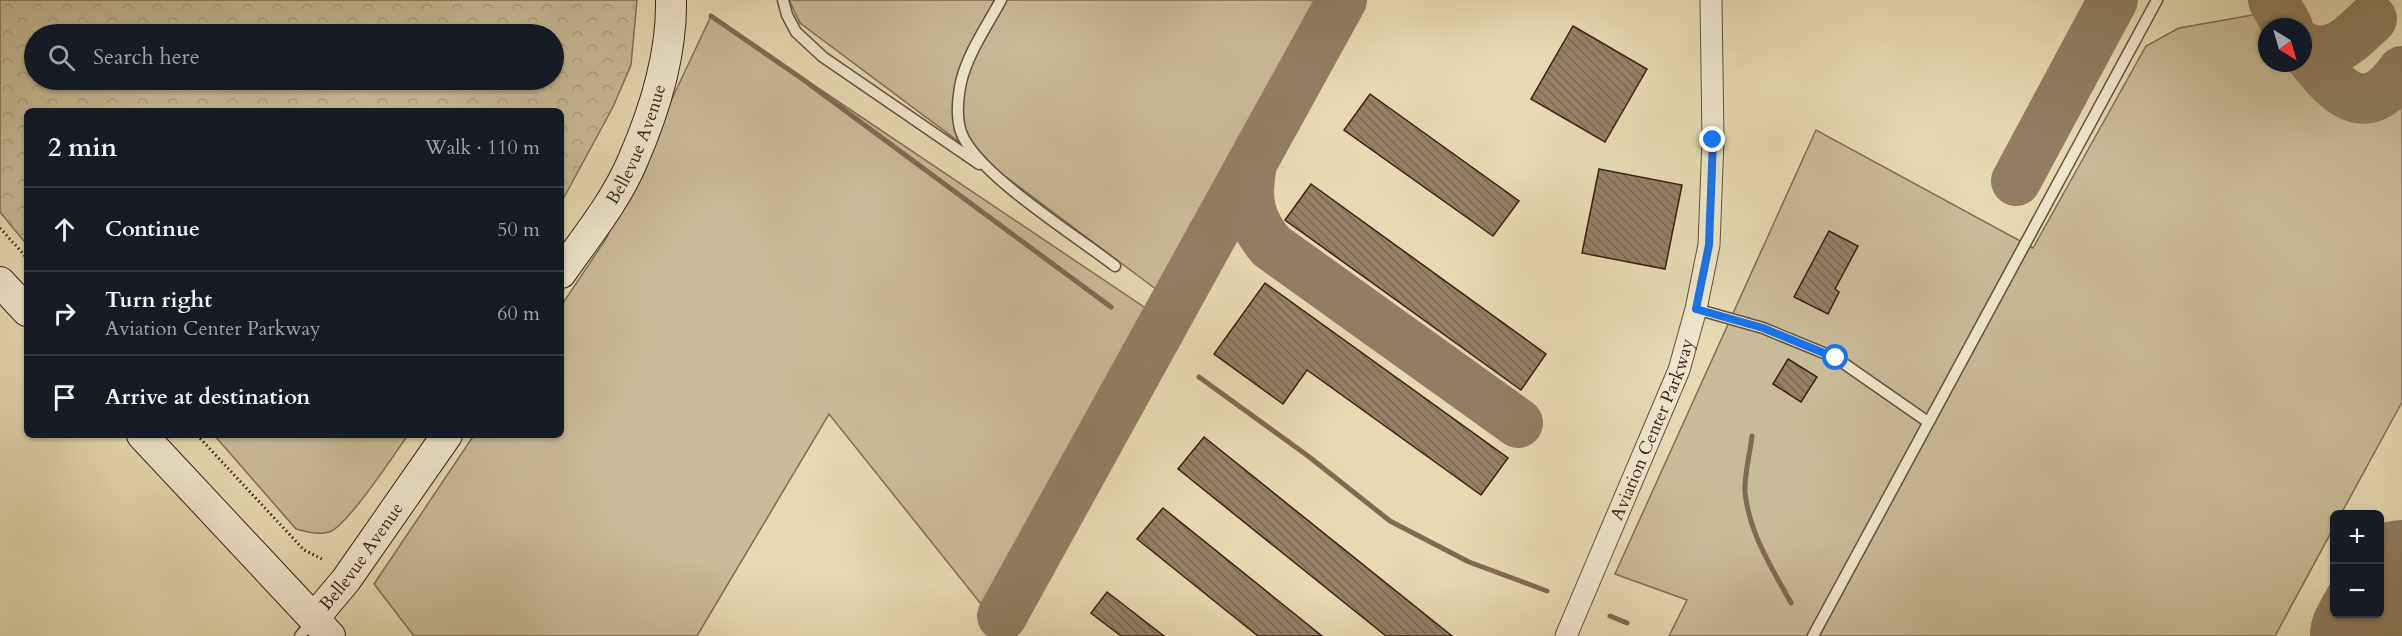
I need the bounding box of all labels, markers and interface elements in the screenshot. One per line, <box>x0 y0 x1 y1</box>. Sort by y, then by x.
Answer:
north arrow <box>2258 18 2312 72</box>
search box <box>24 24 564 90</box>
icon: search <box>45 41 78 74</box>
text: Search here <box>93 42 200 72</box>
street label: Bellevue Avenue <box>600 81 672 209</box>
route end <box>1699 126 1725 152</box>
text: 2 min <box>48 130 117 165</box>
text: Walk · 110 m <box>425 134 540 161</box>
icon: ahead <box>48 213 81 246</box>
text: Continue <box>105 214 200 244</box>
text: 50 m <box>497 216 540 243</box>
text: Turn right <box>105 285 212 315</box>
icon: right <box>48 297 81 330</box>
text: 60 m <box>497 300 540 327</box>
text: Aviation Center Parkway <box>105 315 321 342</box>
street label: Aviation Center Parkway <box>1604 335 1700 524</box>
route start <box>1822 344 1848 370</box>
icon: arrive <box>48 381 81 414</box>
text: Arrive at destination <box>105 382 310 412</box>
street label: Bellevue Avenue <box>313 497 409 615</box>
map controls <box>2330 510 2384 618</box>
button: + <box>2330 510 2384 564</box>
button: − <box>2330 564 2384 618</box>

